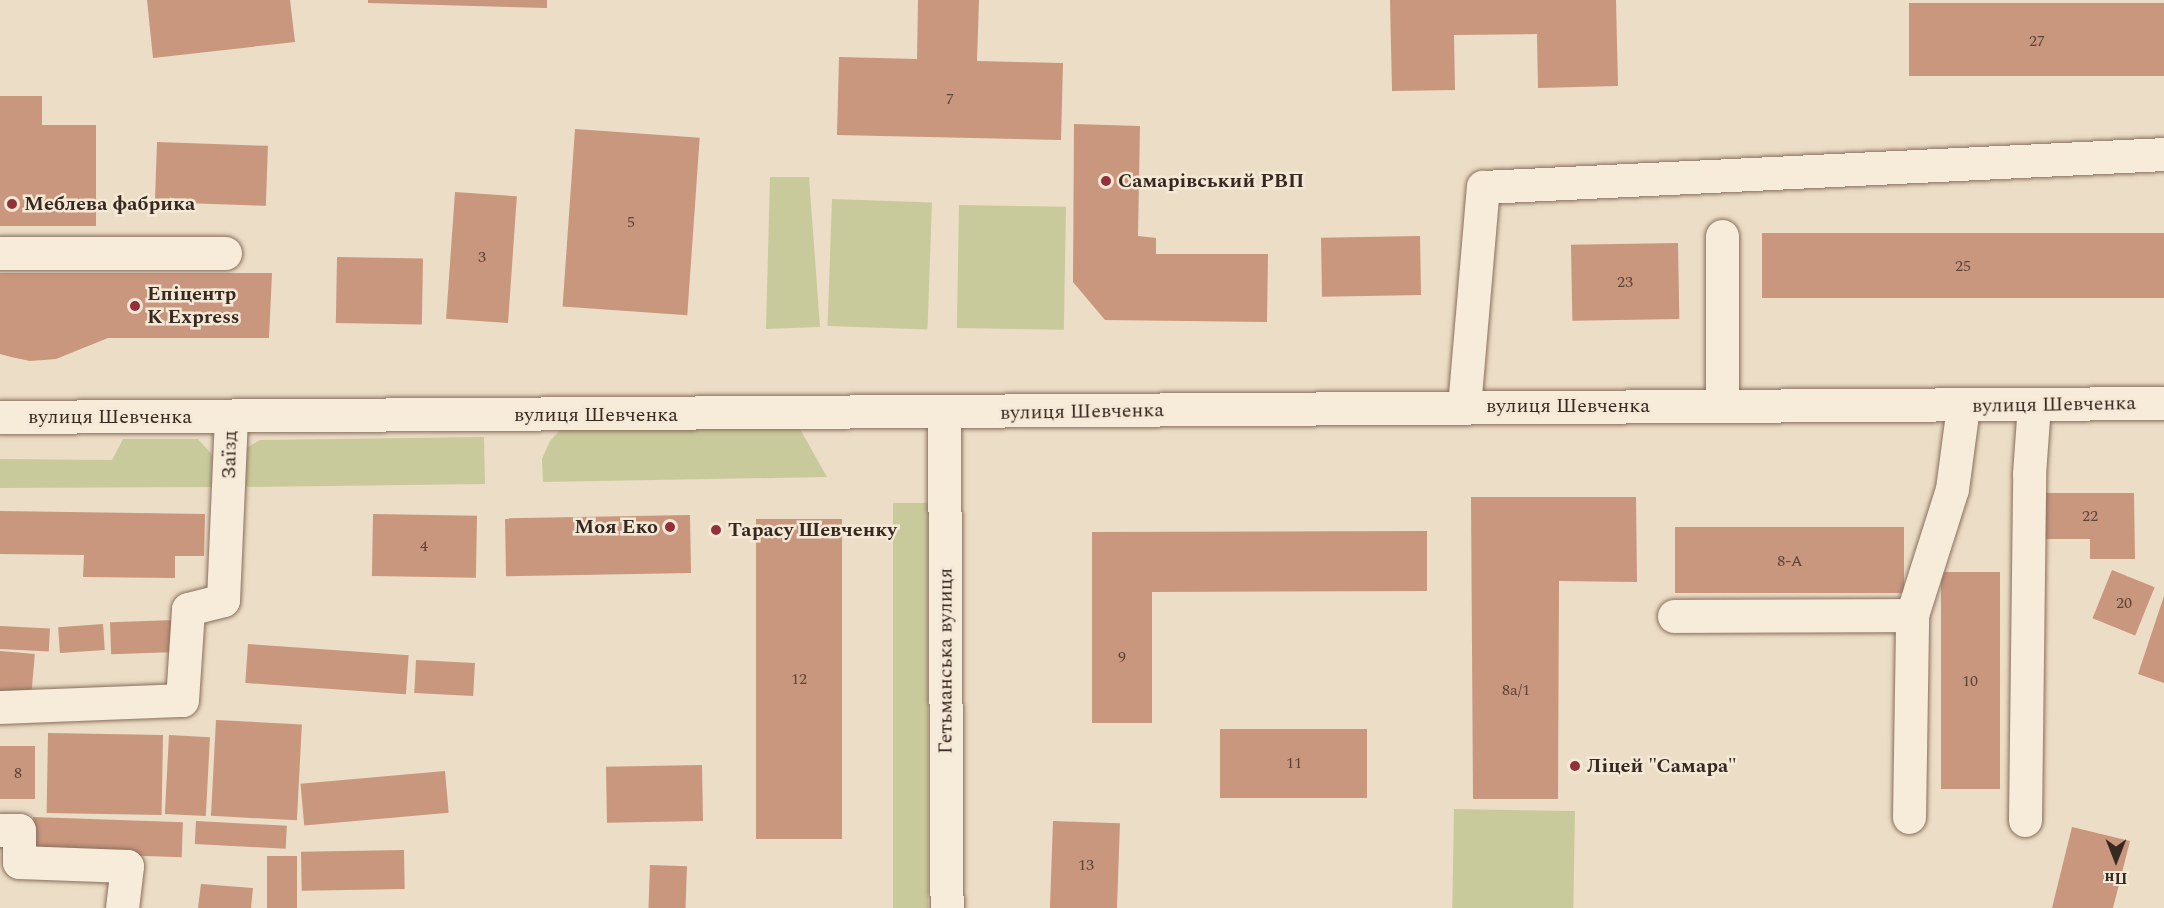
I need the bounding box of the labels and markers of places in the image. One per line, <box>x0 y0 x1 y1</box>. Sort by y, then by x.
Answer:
place label: Самарівський РВП <box>1118 169 1304 193</box>
marker: Самарівський РВП <box>1099 174 1113 188</box>
place label: Меблева фабрика <box>24 192 195 216</box>
marker: Меблева фабрика <box>5 197 19 211</box>
place label: Епіцентр К Express <box>147 282 240 329</box>
marker: Епіцентр К Express <box>128 299 142 313</box>
place label: Моя Еко <box>574 515 658 539</box>
place label: Тарасу Шевченку <box>728 518 897 542</box>
marker: Моя Еко <box>663 520 677 534</box>
marker: Тарасу Шевченку <box>709 523 723 537</box>
place label: Ліцей "Самара" <box>1587 754 1737 778</box>
marker: Ліцей "Самара" <box>1568 759 1582 773</box>

